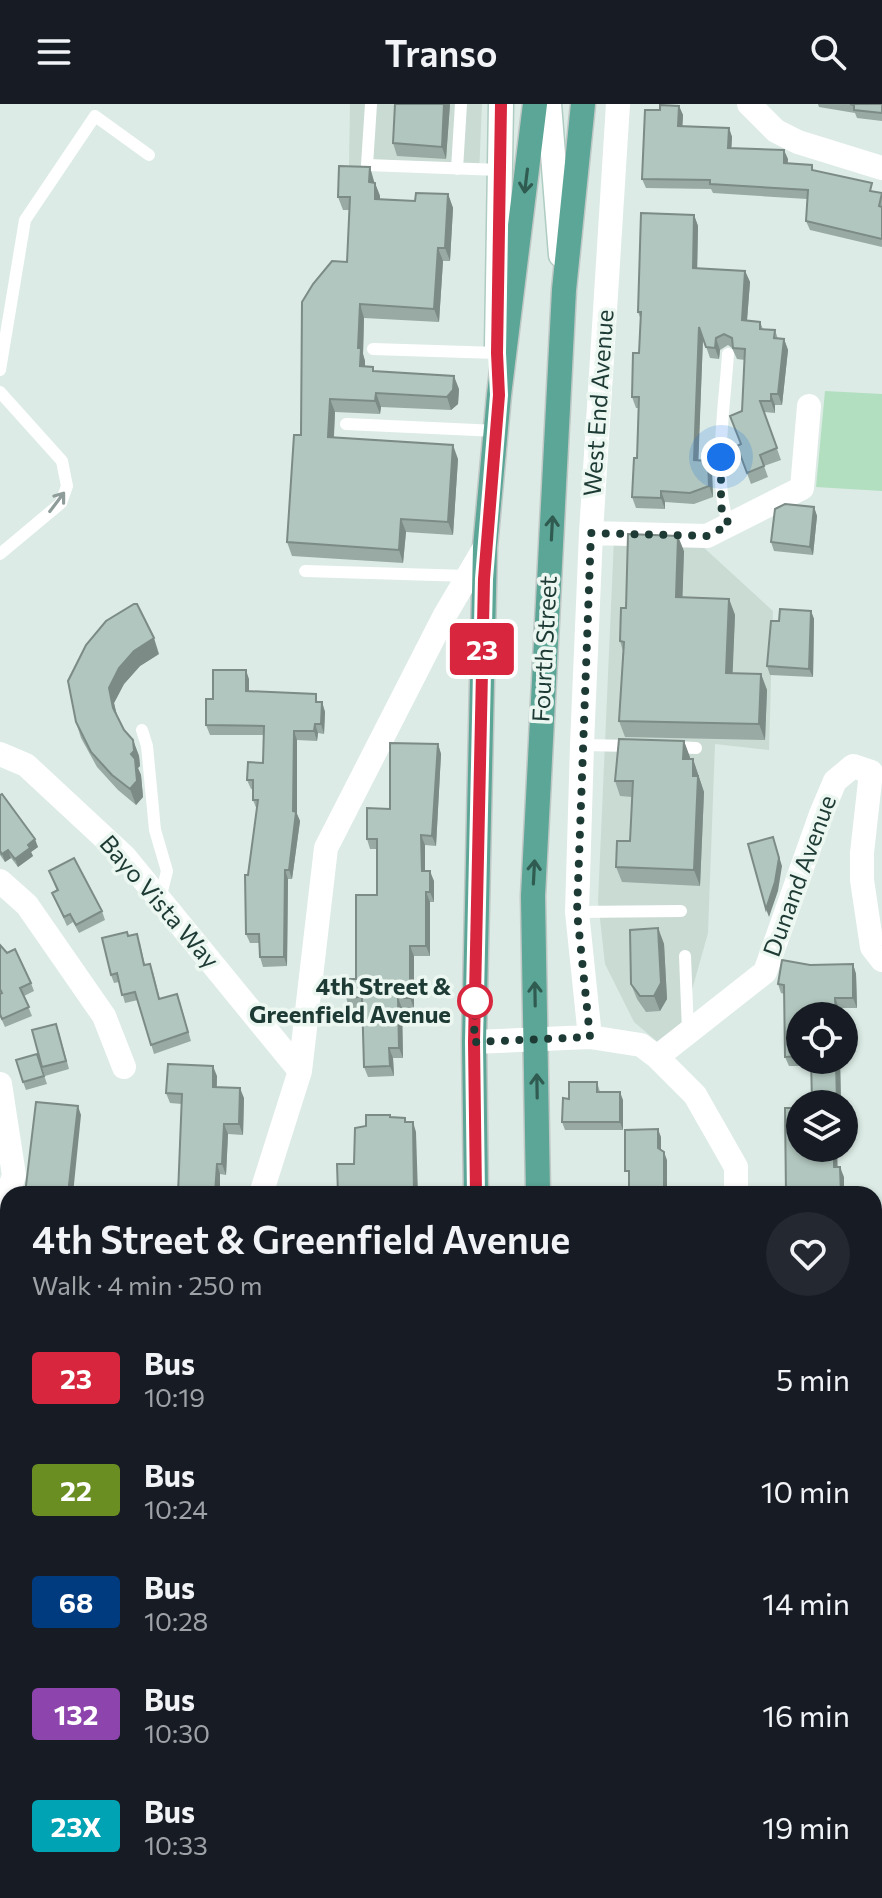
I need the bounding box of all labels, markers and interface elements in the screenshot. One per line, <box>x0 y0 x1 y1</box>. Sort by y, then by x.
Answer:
icon: menu <box>32 30 76 74</box>
text: Transo <box>385 30 497 74</box>
icon: search <box>806 30 850 74</box>
one-way arrow <box>518 168 533 194</box>
street label: West End Avenue <box>577 309 618 497</box>
your location <box>701 437 741 477</box>
one-way arrow <box>48 492 65 513</box>
one-way arrow <box>544 515 559 542</box>
street label: Fourth Street <box>525 575 562 723</box>
line badge: 23 <box>446 623 518 675</box>
text: 23 <box>466 632 498 666</box>
street label: Dunand Avenue <box>756 791 841 960</box>
street label: Bayo Vista Way <box>94 828 226 974</box>
one-way arrow <box>526 859 541 886</box>
place label: 4th Street & Greenfield Avenue <box>249 971 452 1028</box>
one-way arrow <box>527 981 543 1008</box>
marker: 4th Street & Greenfield Avenue <box>458 984 492 1018</box>
map controls <box>786 1002 858 1162</box>
button: locate <box>786 1002 858 1074</box>
one-way arrow <box>529 1073 545 1100</box>
button: layers <box>786 1090 858 1162</box>
button: heart <box>766 1212 850 1296</box>
text: 4th Street & Greenfield Avenue <box>32 1215 570 1262</box>
text: Walk · 4 min · 250 m <box>32 1269 262 1300</box>
text: Bus <box>144 1344 195 1381</box>
text: 5 min <box>776 1360 850 1397</box>
text: 23 <box>60 1361 92 1395</box>
text: 10:19 <box>144 1381 205 1412</box>
text: Bus <box>144 1456 195 1493</box>
text: 10 min <box>761 1472 850 1509</box>
text: 22 <box>60 1473 92 1507</box>
text: 10:24 <box>144 1493 208 1524</box>
text: Bus <box>144 1568 195 1605</box>
text: 14 min <box>762 1584 850 1621</box>
text: 68 <box>59 1585 93 1619</box>
text: 10:28 <box>144 1605 208 1636</box>
text: Bus <box>144 1680 195 1717</box>
text: 16 min <box>762 1696 850 1733</box>
text: 132 <box>54 1697 98 1731</box>
text: 10:30 <box>144 1717 210 1748</box>
text: Bus <box>144 1792 195 1829</box>
text: 19 min <box>762 1808 850 1845</box>
text: 23X <box>50 1809 102 1843</box>
text: 10:33 <box>144 1829 208 1860</box>

